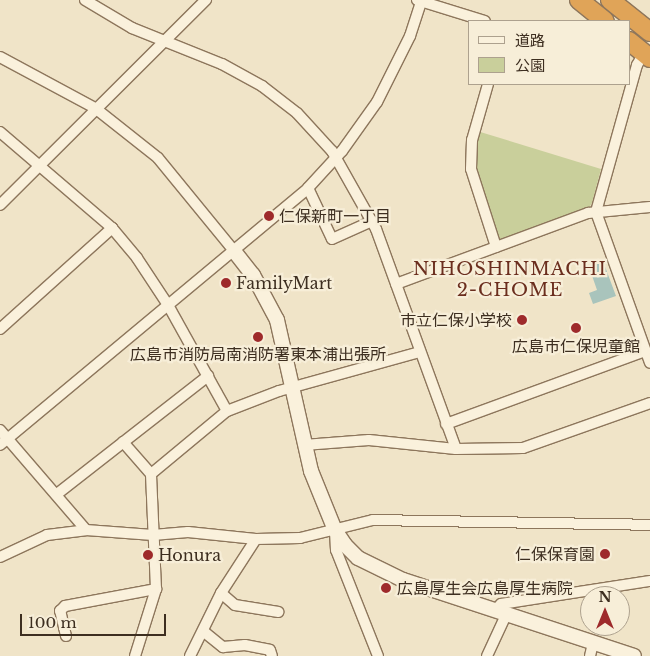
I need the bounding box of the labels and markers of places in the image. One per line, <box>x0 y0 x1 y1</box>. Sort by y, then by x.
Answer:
place label: 仁保新町一丁目 <box>279 206 391 226</box>
marker: 仁保新町一丁目 <box>263 210 275 222</box>
place label: FamilyMart <box>236 273 332 293</box>
marker: FamilyMart <box>220 277 232 289</box>
place label: 市立仁保小学校 <box>400 310 512 330</box>
marker: 市立仁保小学校 <box>516 314 528 326</box>
marker: 広島市仁保児童館 <box>570 322 582 334</box>
marker: 広島市消防局南消防署東本浦出張所 <box>252 331 264 343</box>
place label: 広島市仁保児童館 <box>512 336 640 356</box>
place label: 広島市消防局南消防署東本浦出張所 <box>130 344 386 364</box>
place label: 仁保保育園 <box>515 544 595 564</box>
place label: Honura <box>158 545 221 565</box>
marker: 仁保保育園 <box>599 548 611 560</box>
marker: Honura <box>142 549 154 561</box>
place label: 広島厚生会広島厚生病院 <box>397 578 573 598</box>
marker: 広島厚生会広島厚生病院 <box>379 581 393 595</box>

